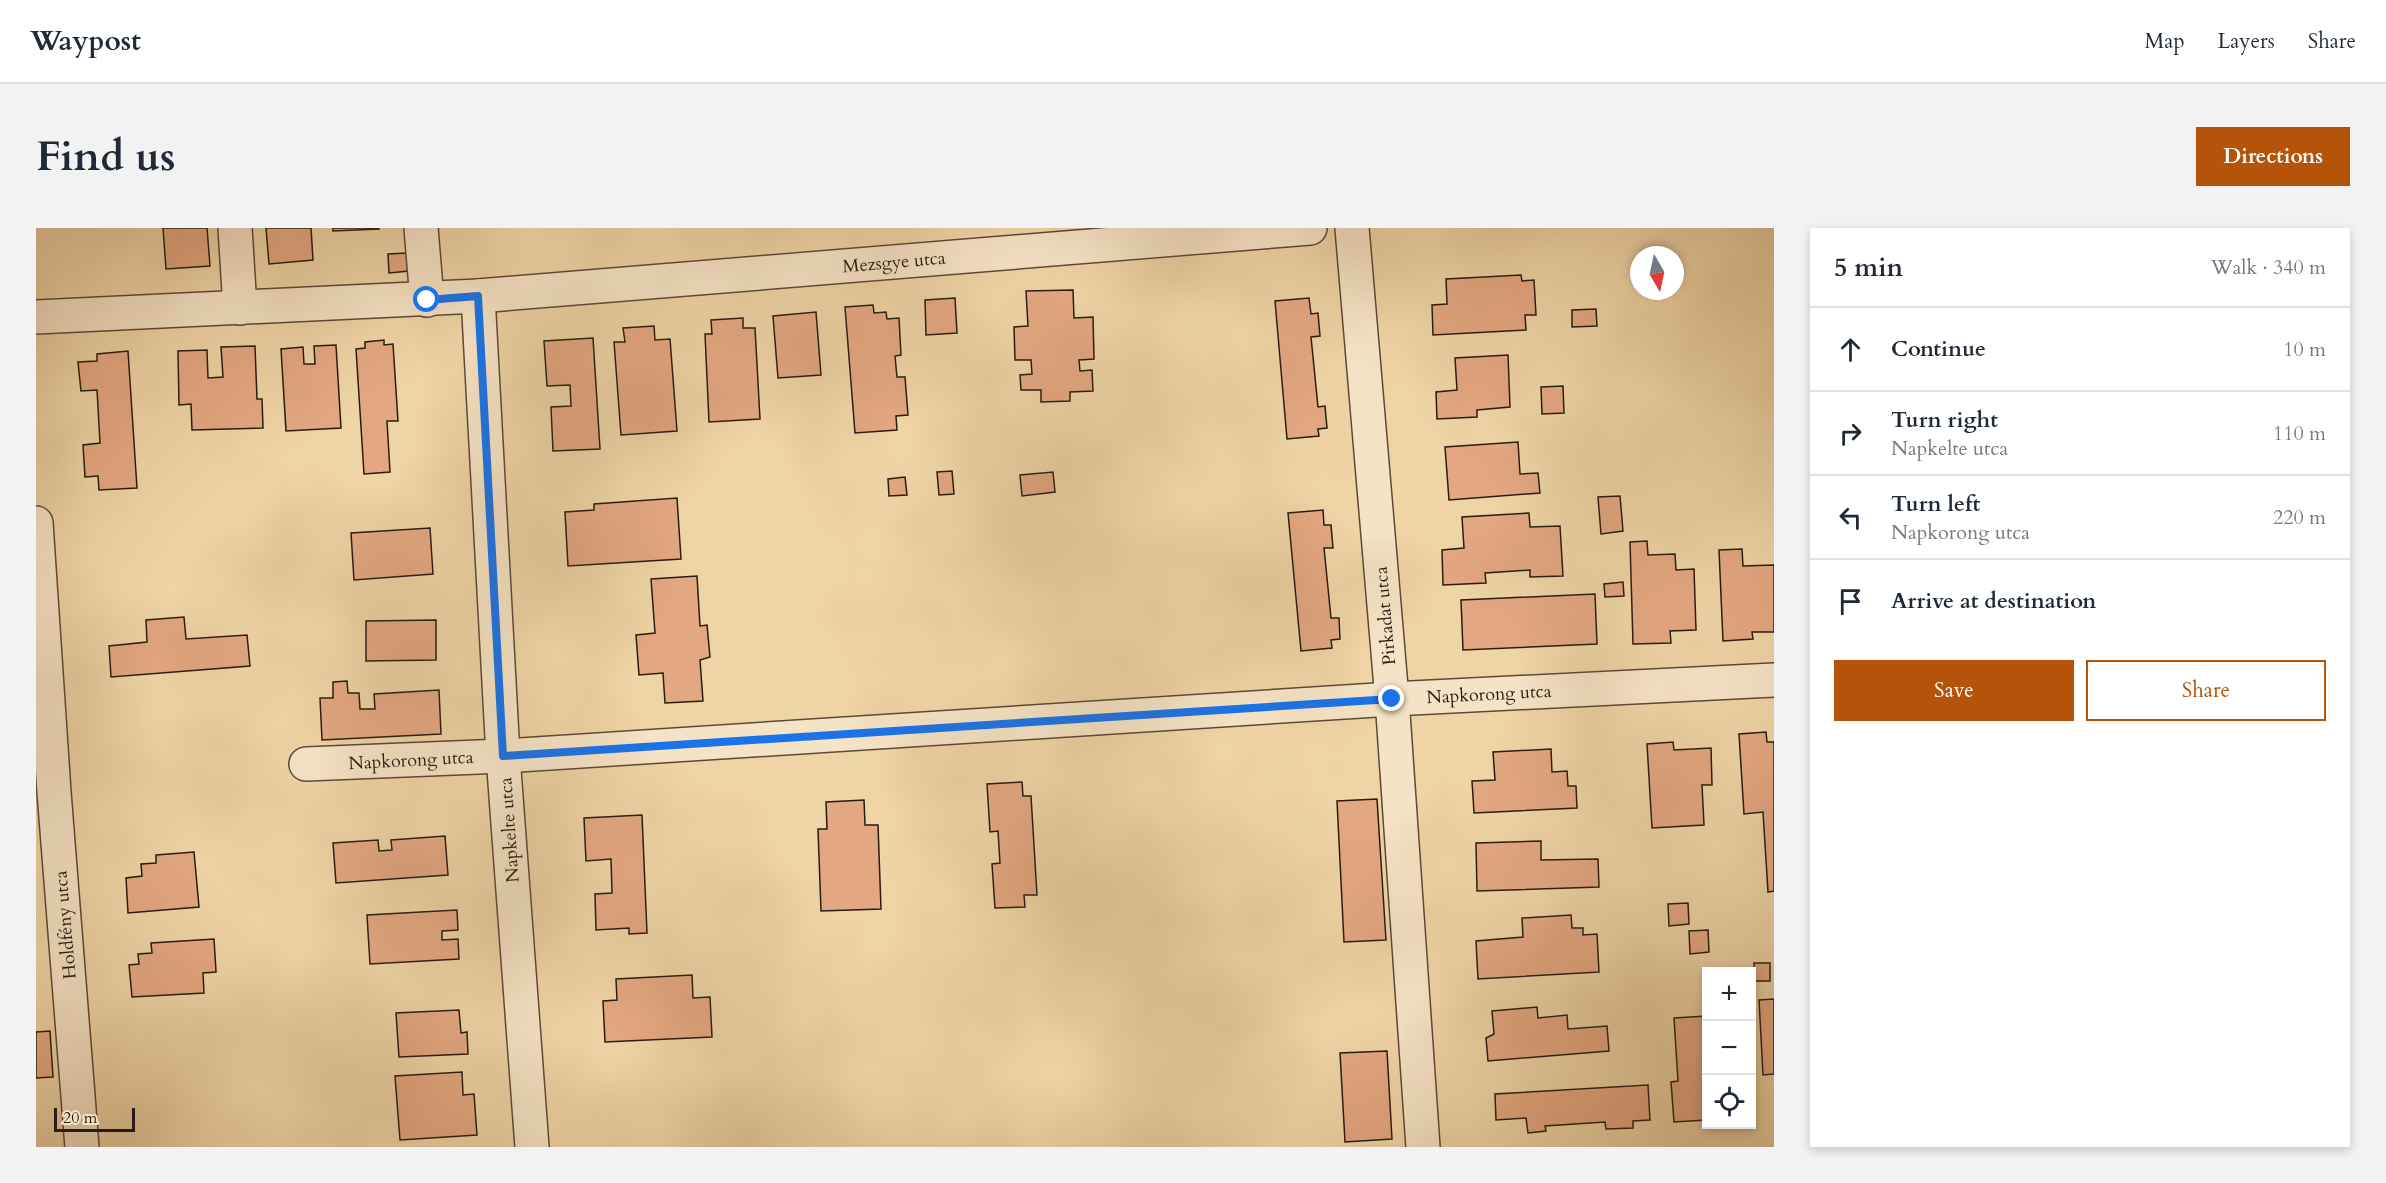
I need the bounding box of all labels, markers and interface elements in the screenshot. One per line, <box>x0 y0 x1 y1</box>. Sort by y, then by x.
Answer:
text: Waypost <box>30 22 141 60</box>
text: Map <box>2145 27 2185 56</box>
text: Layers <box>2218 27 2275 56</box>
text: Share <box>2308 27 2356 56</box>
button: Directions <box>2196 127 2350 186</box>
text: Find us <box>36 128 176 185</box>
street label: Mezsgye utca <box>841 246 947 279</box>
north arrow <box>1630 246 1684 300</box>
text: 5 min <box>1834 250 1903 285</box>
text: Walk · 340 m <box>2211 254 2326 281</box>
route start <box>413 286 439 312</box>
icon: ahead <box>1834 333 1867 366</box>
text: Continue <box>1891 334 1986 364</box>
text: 10 m <box>2283 336 2326 363</box>
text: Turn right <box>1891 405 1998 435</box>
icon: right <box>1834 417 1867 450</box>
text: 110 m <box>2273 420 2326 447</box>
text: Napkelte utca <box>1891 435 2008 462</box>
text: Turn left <box>1891 489 1980 519</box>
icon: left <box>1834 501 1867 534</box>
text: 220 m <box>2273 504 2326 531</box>
text: Napkorong utca <box>1891 519 2030 546</box>
street label: Pirkadat utca <box>1369 565 1402 666</box>
icon: arrive <box>1834 585 1867 618</box>
text: Arrive at destination <box>1891 586 2096 616</box>
button: Save <box>1834 660 2074 721</box>
button: Share <box>2086 660 2326 721</box>
street label: Napkorong utca <box>1426 679 1552 710</box>
route end <box>1378 685 1404 711</box>
street label: Napkorong utca <box>348 745 474 776</box>
street label: Napkelte utca <box>493 776 526 883</box>
street label: Holdfény utca <box>48 869 83 980</box>
map controls <box>1702 967 1756 1129</box>
button: + <box>1702 967 1756 1021</box>
button: − <box>1702 1021 1756 1075</box>
button: locate <box>1702 1075 1756 1129</box>
scale bar <box>54 1105 135 1132</box>
text: 20 m <box>63 1107 97 1129</box>

